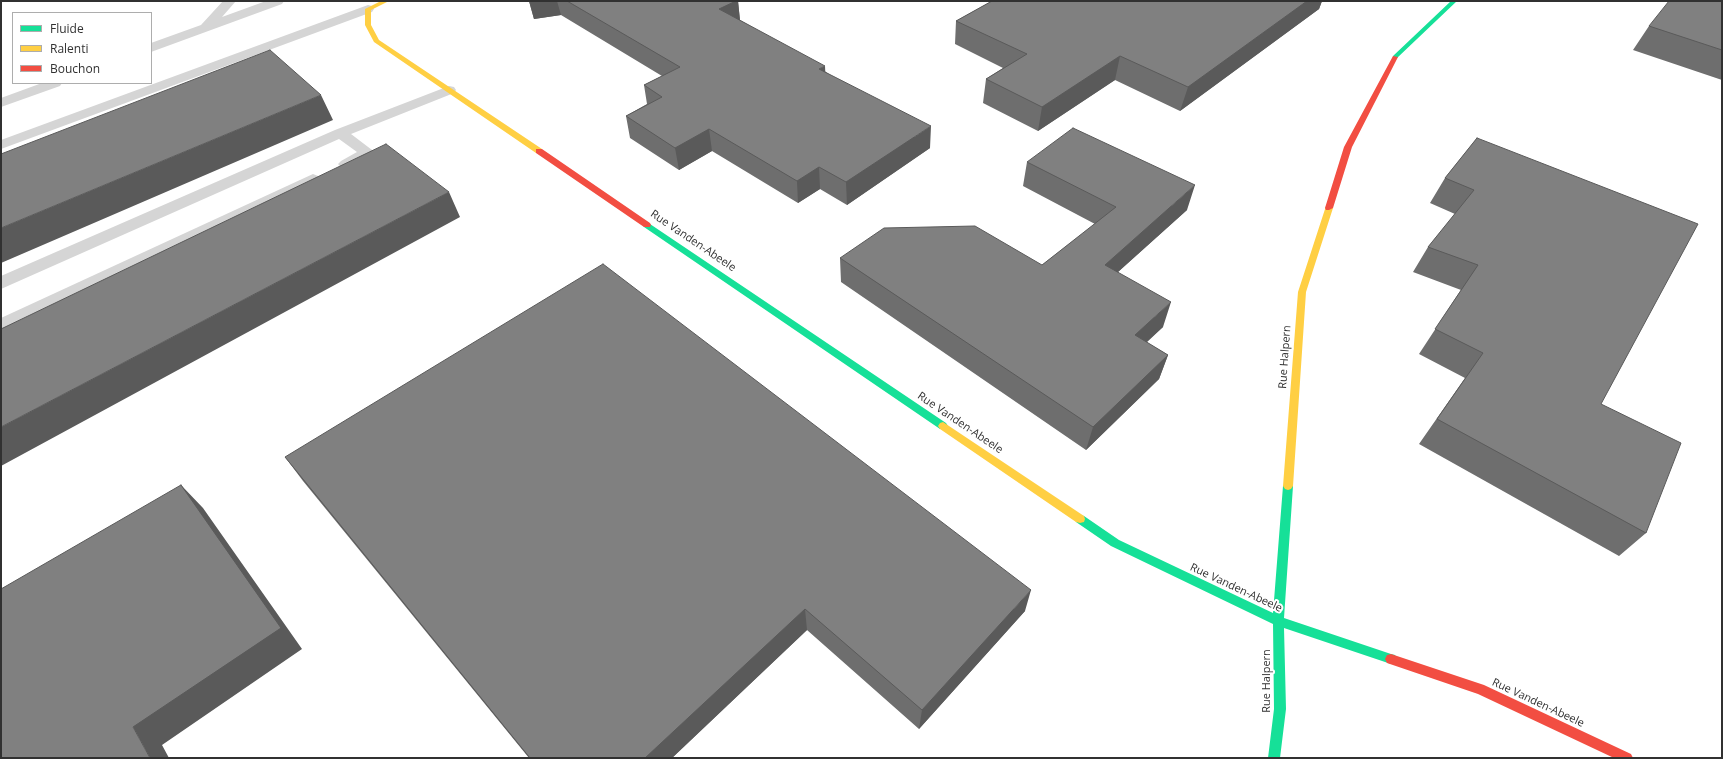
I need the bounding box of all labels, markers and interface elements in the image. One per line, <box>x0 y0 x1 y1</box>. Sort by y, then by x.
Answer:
legend <box>12 12 152 84</box>
text: Fluide <box>50 20 84 37</box>
text: Ralenti <box>50 40 89 57</box>
text: Bouchon <box>50 60 100 77</box>
street label: Rue Vanden-Abeele <box>648 208 738 274</box>
street label: Rue Halpern <box>1276 325 1294 389</box>
street label: Rue Vanden-Abeele <box>915 390 1005 456</box>
street label: Rue Vanden-Abeele <box>1188 561 1284 615</box>
street label: Rue Halpern <box>1260 649 1274 713</box>
street label: Rue Vanden-Abeele <box>1490 676 1586 730</box>

